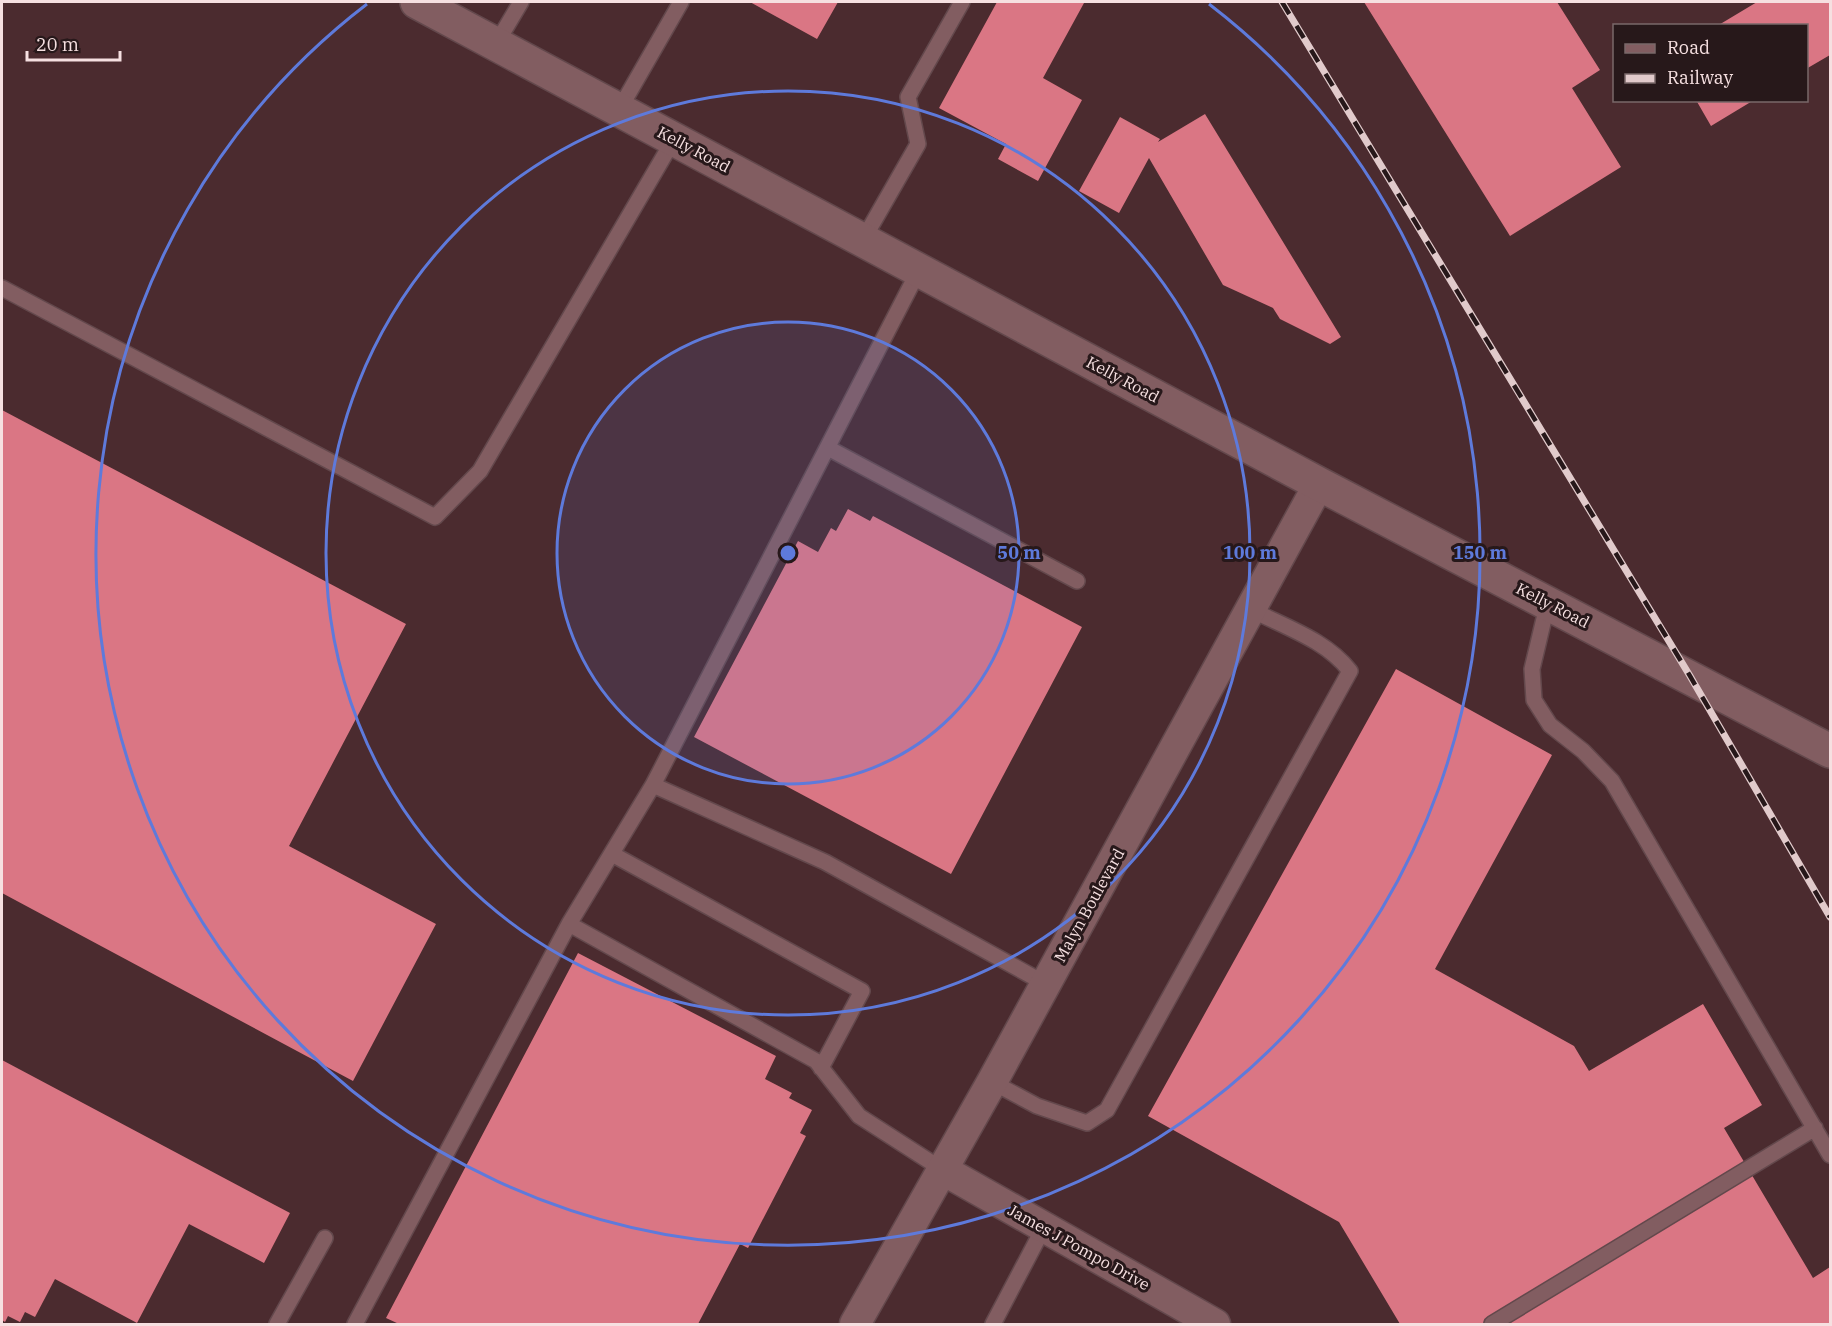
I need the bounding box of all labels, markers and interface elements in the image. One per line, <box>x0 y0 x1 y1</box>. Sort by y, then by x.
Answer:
scale bar <box>27 24 120 62</box>
legend <box>1613 24 1808 102</box>
text: 20 m <box>36 33 79 56</box>
text: Road <box>1667 36 1710 59</box>
text: Railway <box>1667 66 1733 89</box>
street label: Kelly Road <box>654 122 734 177</box>
street label: Kelly Road <box>1083 352 1163 407</box>
text: 50 m <box>997 541 1041 564</box>
text: 100 m <box>1223 541 1278 564</box>
text: 150 m <box>1453 541 1508 564</box>
centre of rings <box>778 543 798 563</box>
street label: Kelly Road <box>1513 578 1593 632</box>
street label: Malyn Boulevard <box>1049 844 1129 965</box>
street label: James J Pompo Drive <box>1004 1200 1154 1294</box>

